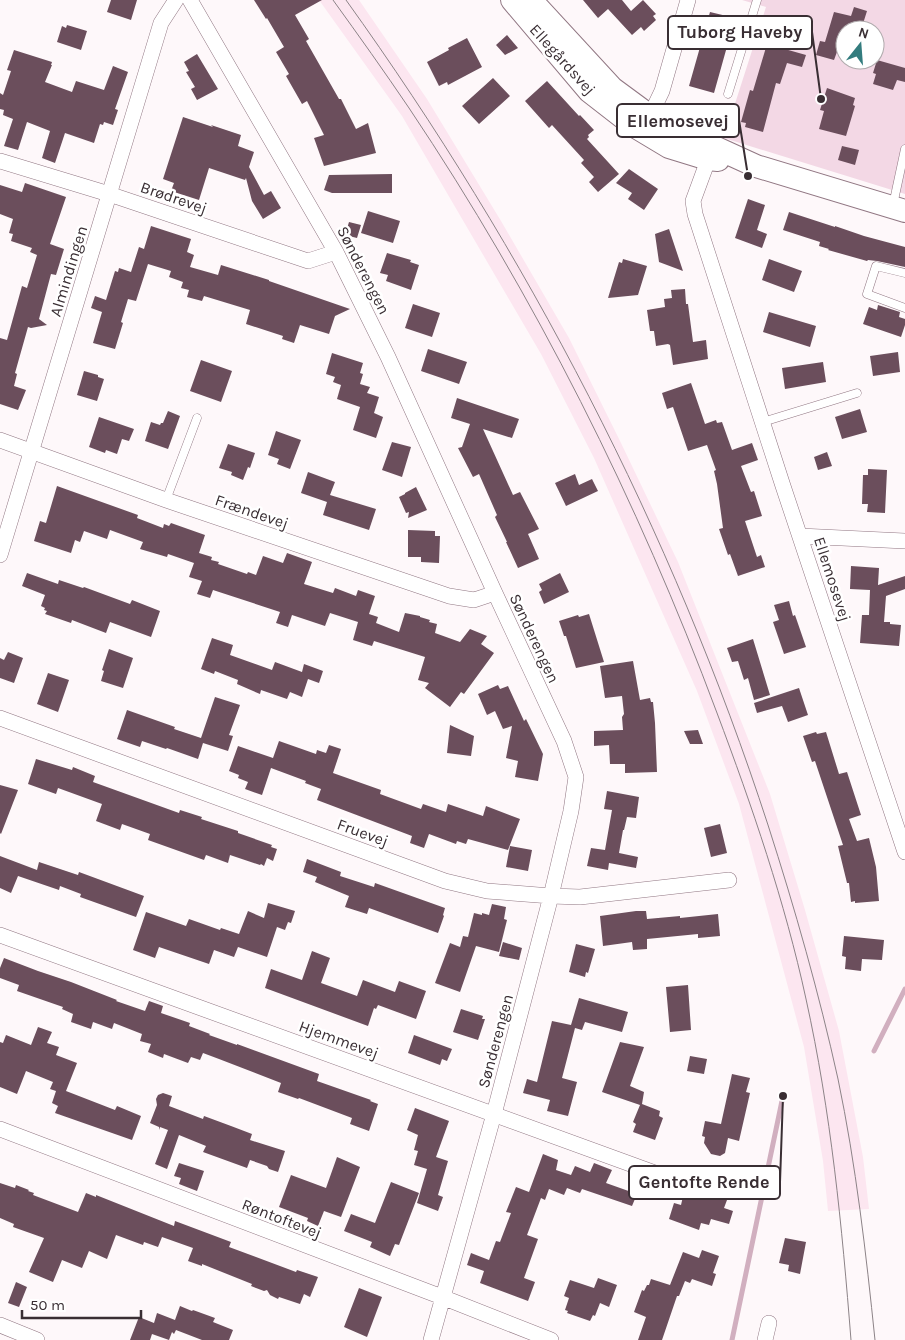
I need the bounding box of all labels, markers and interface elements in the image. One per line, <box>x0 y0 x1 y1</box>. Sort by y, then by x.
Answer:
callout: Tuborg Haveby <box>668 16 812 49</box>
street label: Ellegårdsvej <box>526 20 599 99</box>
north arrow <box>835 20 885 70</box>
text: Tuborg Haveby <box>678 21 802 43</box>
text: N <box>856 23 871 43</box>
callout: Ellemosevej <box>617 104 739 137</box>
text: Ellemosevej <box>627 110 729 132</box>
street label: Brødrevej <box>138 177 210 218</box>
street label: Almindingen <box>46 223 91 319</box>
street label: Sønderengen <box>333 223 394 317</box>
street label: Frændevej <box>213 490 291 533</box>
street label: Ellemosevej <box>810 534 855 624</box>
street label: Sønderengen <box>506 591 564 686</box>
street label: Fruevej <box>335 814 391 851</box>
street label: Sønderengen <box>474 992 517 1090</box>
street label: Hjemmevej <box>296 1016 381 1063</box>
callout: Gentofte Rende <box>629 1166 780 1199</box>
text: Gentofte Rende <box>639 1171 769 1193</box>
street label: Røntoftevej <box>239 1195 324 1242</box>
scale bar <box>22 1288 141 1320</box>
text: 50 m <box>30 1296 65 1314</box>

